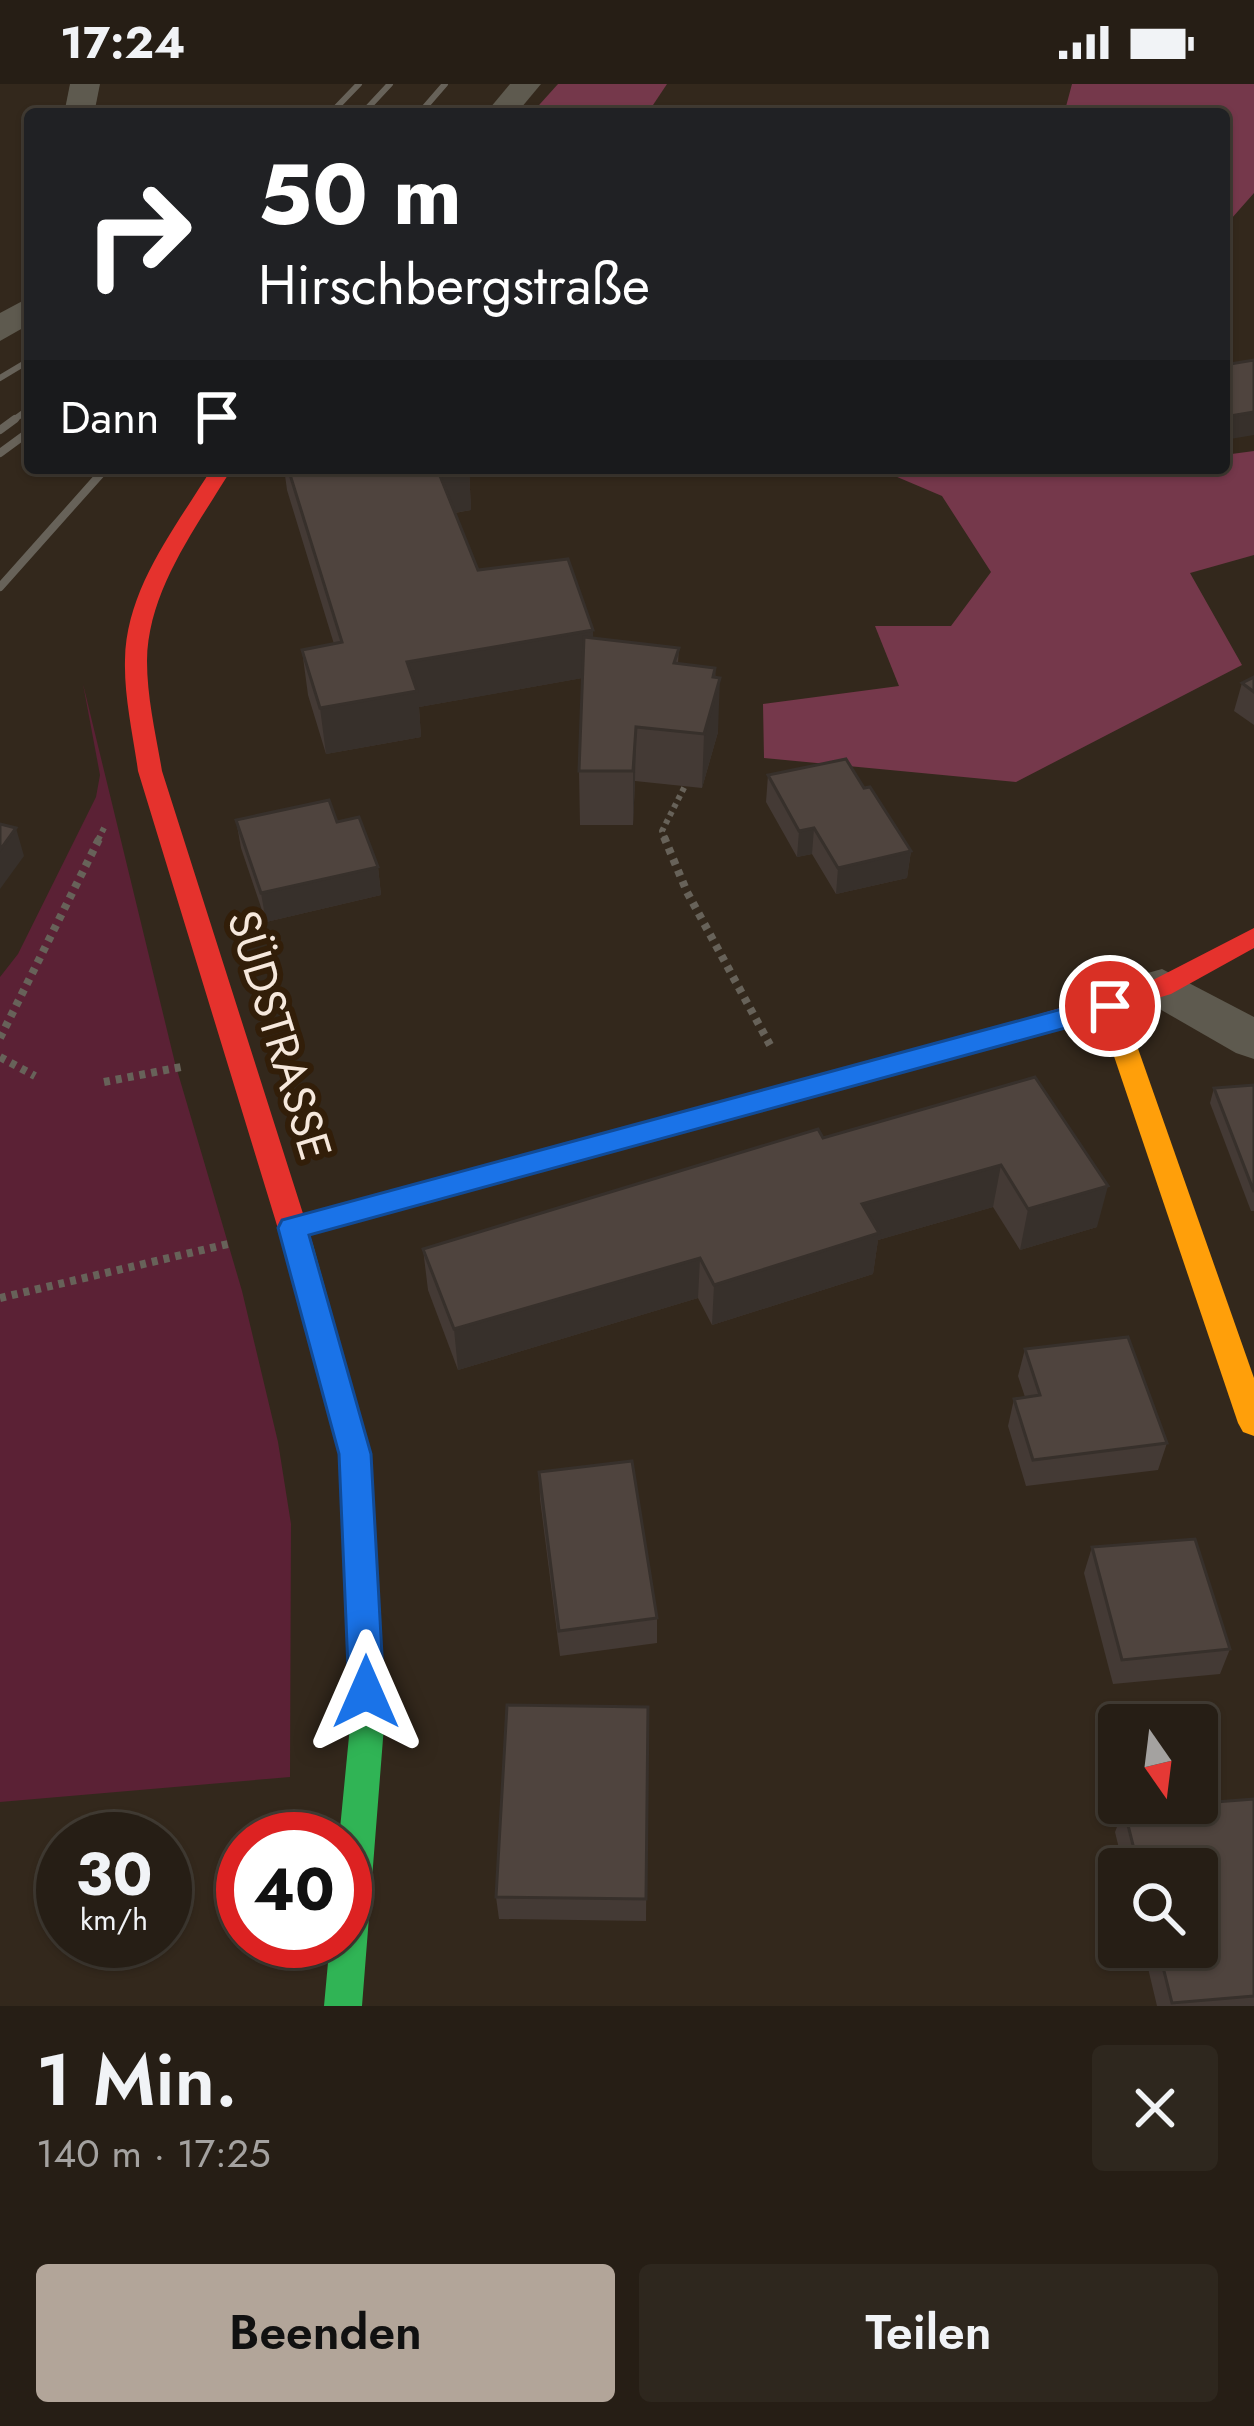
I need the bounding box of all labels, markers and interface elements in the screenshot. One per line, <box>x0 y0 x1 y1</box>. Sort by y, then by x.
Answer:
text: 17:24 <box>60 10 185 75</box>
text: 50 m <box>258 134 462 256</box>
icon: right <box>60 156 216 312</box>
text: Hirschbergstraße <box>258 246 650 324</box>
icon: arrive <box>184 384 250 450</box>
text: Dann <box>60 385 160 450</box>
street label: SÜDSTRASSE <box>211 902 348 1168</box>
pin <box>1059 955 1161 1057</box>
icon: arrive <box>1077 973 1143 1039</box>
position arrow <box>303 1629 429 1755</box>
north arrow <box>1098 1704 1218 1824</box>
map controls <box>1098 1704 1218 1968</box>
speed limit sign: 40 <box>216 1812 372 1968</box>
text: 30 <box>76 1831 152 1918</box>
button: search <box>1098 1848 1218 1968</box>
text: km/h <box>80 1898 148 1941</box>
text: 1 Min. <box>36 2028 238 2132</box>
button: close <box>1092 2045 1218 2171</box>
text: 140 m · 17:25 <box>36 2125 271 2182</box>
button: Beenden <box>36 2264 615 2402</box>
button: Teilen <box>639 2264 1218 2402</box>

